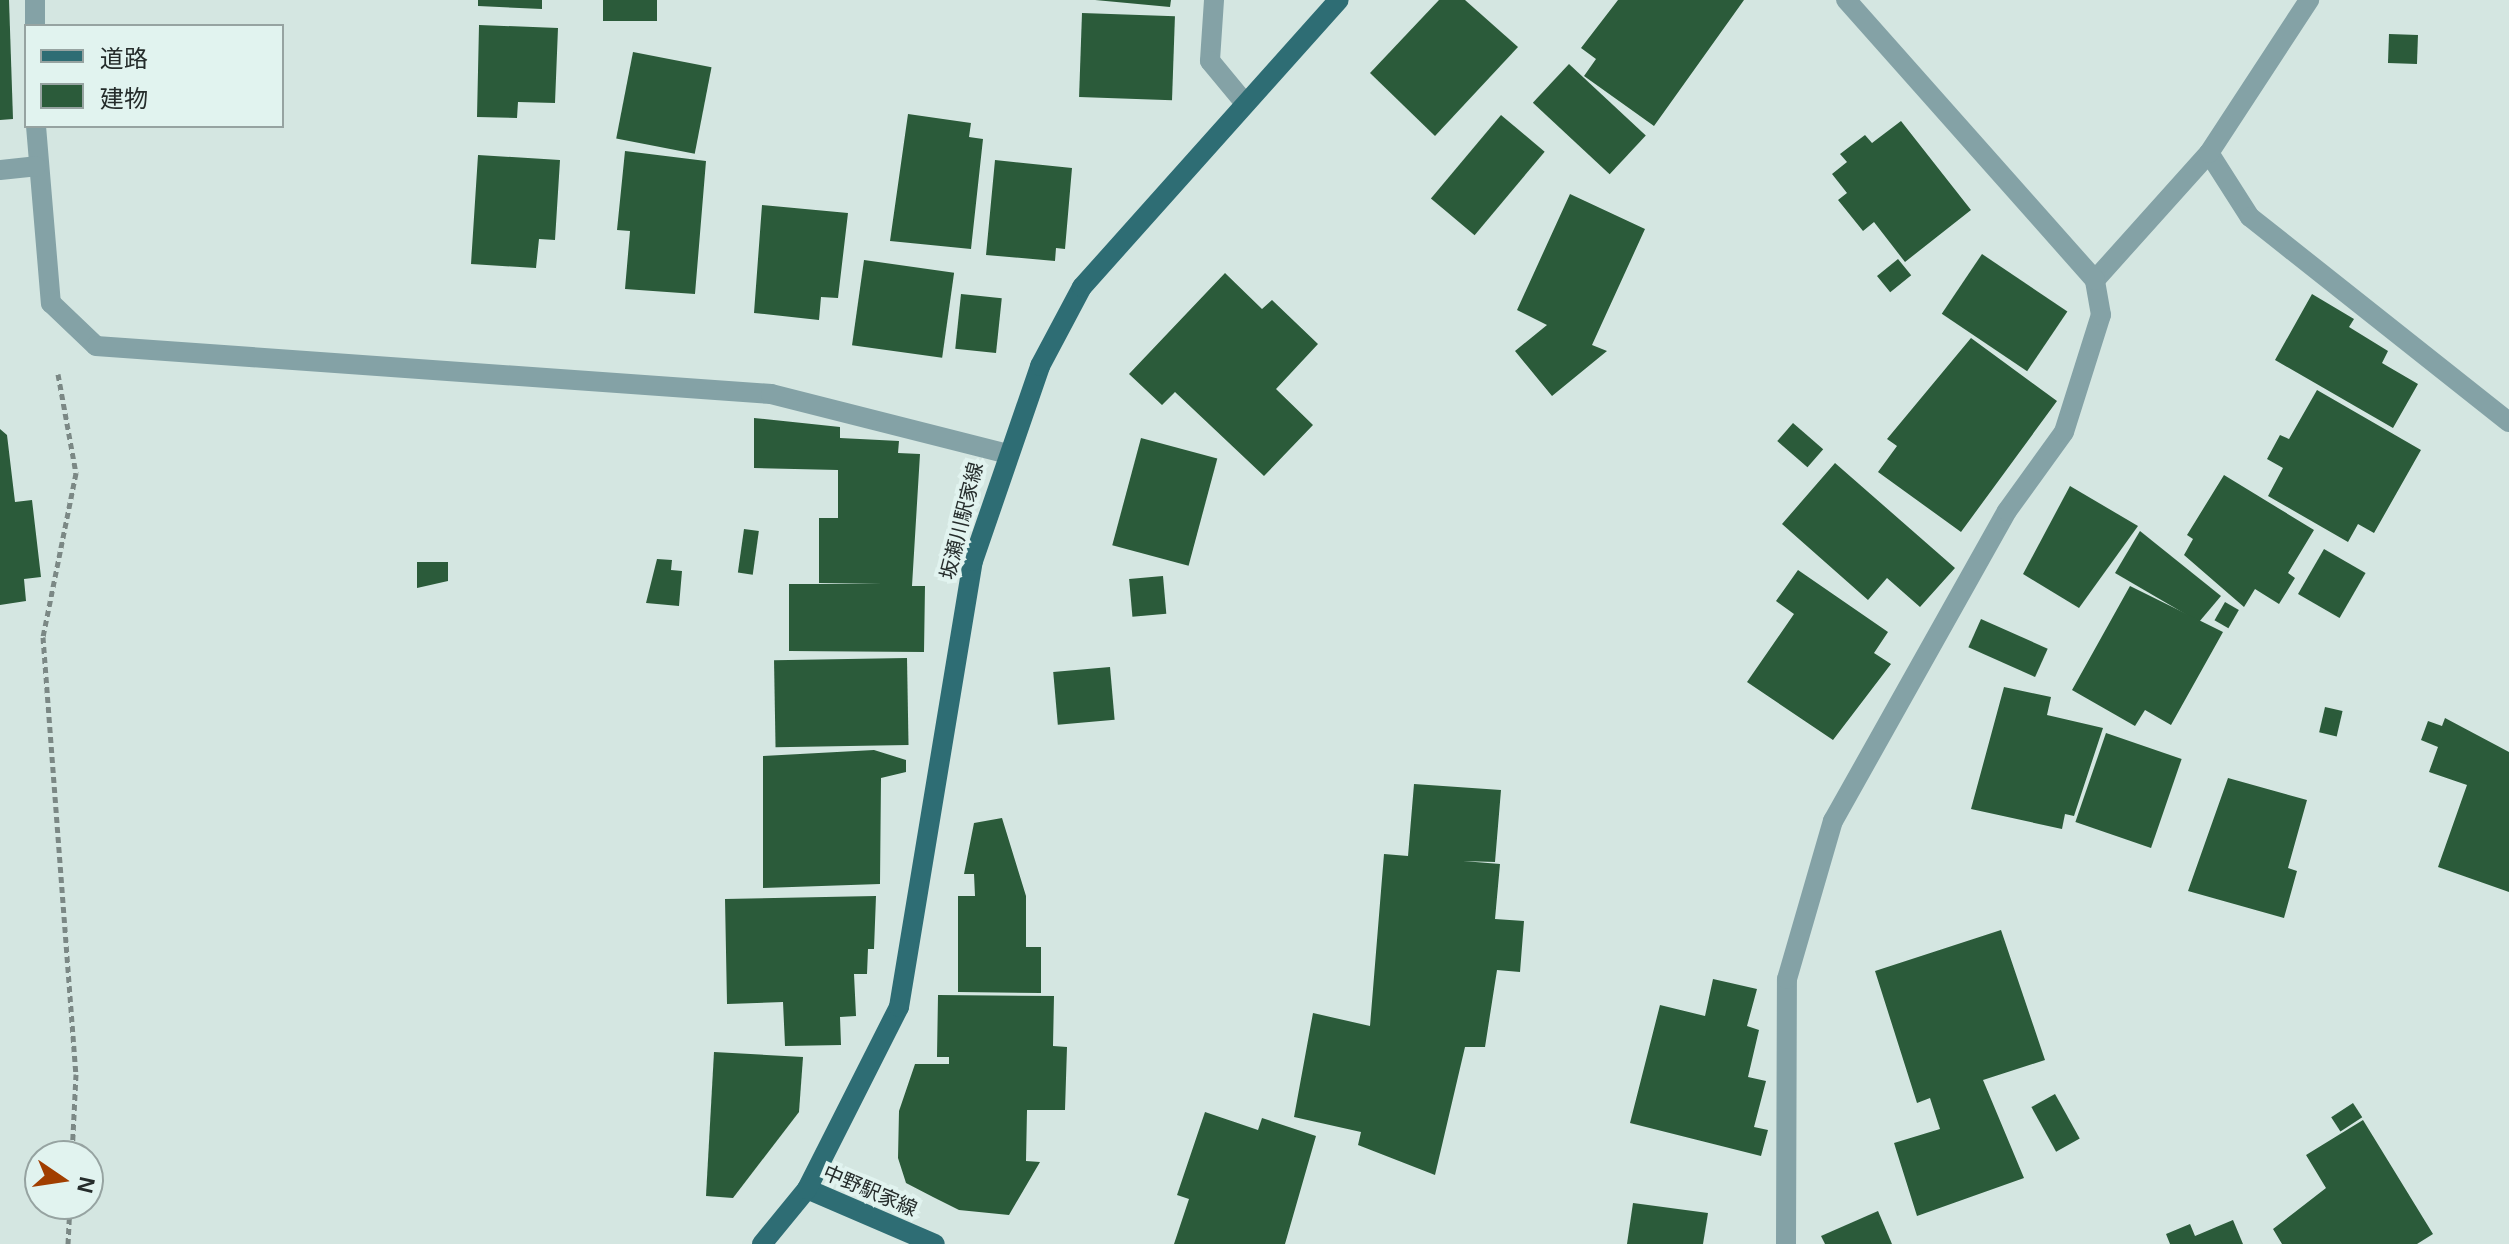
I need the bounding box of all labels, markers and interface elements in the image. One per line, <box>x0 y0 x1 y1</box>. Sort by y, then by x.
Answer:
legend <box>24 24 284 128</box>
text: 道路 <box>100 45 148 72</box>
text: 建物 <box>100 85 148 112</box>
street label: 坂瀬川駅家線 <box>936 460 988 582</box>
north arrow <box>24 1140 104 1220</box>
street label: 中野駅家線 <box>819 1160 921 1222</box>
text: N <box>72 1175 100 1196</box>

